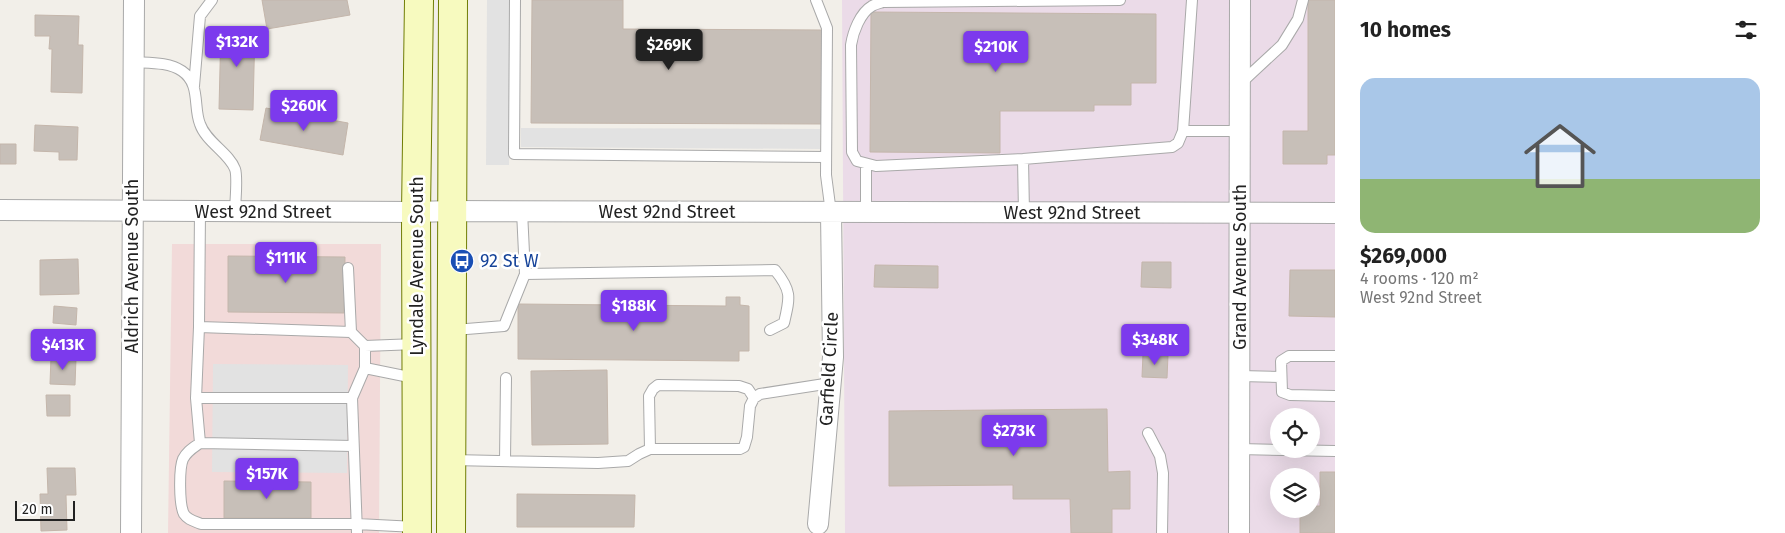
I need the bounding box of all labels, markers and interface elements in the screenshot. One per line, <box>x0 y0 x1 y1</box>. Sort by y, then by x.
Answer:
icon: filters <box>1732 16 1760 44</box>
text: 10 homes <box>1360 17 1451 43</box>
pin: $132K <box>202 26 272 68</box>
pin: $269K <box>634 28 704 71</box>
pin: $210K <box>961 30 1031 73</box>
text: $132K <box>216 32 258 51</box>
text: $269K <box>647 35 691 54</box>
text: $210K <box>974 37 1018 56</box>
pin: $260K <box>269 90 339 132</box>
text: $260K <box>281 96 327 115</box>
icon: home <box>1515 111 1605 201</box>
street label: Lyndale Avenue South <box>406 176 428 356</box>
street label: Aldrich Avenue South <box>121 179 143 353</box>
street label: Grand Avenue South <box>1229 184 1251 350</box>
street label: West 92nd Street <box>194 201 332 223</box>
street label: West 92nd Street <box>598 201 736 223</box>
street label: West 92nd Street <box>1003 202 1141 224</box>
pin: $111K <box>251 242 321 284</box>
text: $269,000 <box>1360 243 1447 269</box>
text: $111K <box>266 248 306 267</box>
bus stop icon: 92 St W <box>449 248 475 274</box>
place label: 92 St W <box>480 250 539 272</box>
text: 4 rooms · 120 m² <box>1360 269 1479 288</box>
text: West 92nd Street <box>1360 288 1482 307</box>
pin: $188K <box>599 290 669 332</box>
text: $188K <box>612 296 656 315</box>
street label: Garfield Circle <box>815 311 843 427</box>
pin: $348K <box>1120 324 1190 366</box>
pin: $413K <box>28 328 98 371</box>
text: $348K <box>1132 330 1178 349</box>
text: $413K <box>42 335 84 354</box>
map controls <box>1270 408 1320 518</box>
button: locate <box>1270 408 1320 458</box>
pin: $273K <box>979 414 1049 457</box>
text: $273K <box>993 421 1035 440</box>
pin: $157K <box>232 458 302 500</box>
text: $157K <box>246 464 288 483</box>
button: layers <box>1270 468 1320 518</box>
scale bar <box>15 498 75 521</box>
text: 20 m <box>22 501 52 518</box>

